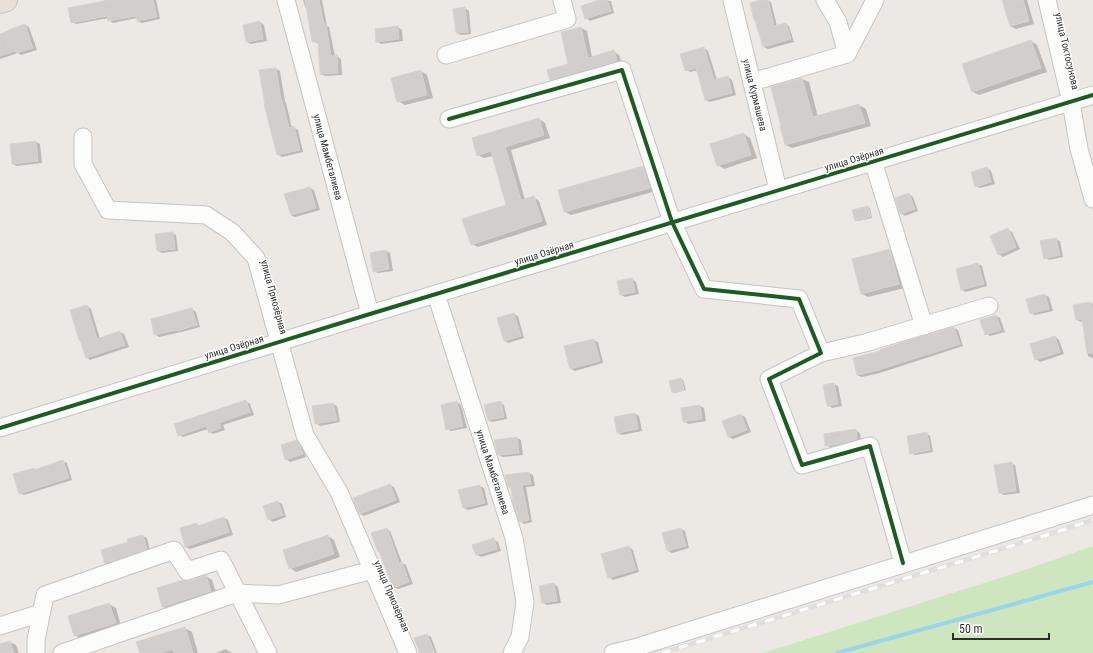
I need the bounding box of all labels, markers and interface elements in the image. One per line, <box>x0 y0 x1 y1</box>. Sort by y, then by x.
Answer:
street label: улица Токтосунова <box>1053 11 1081 91</box>
street label: улица Курмашева <box>741 58 769 132</box>
street label: улица Мамбеталиева <box>311 113 345 201</box>
street label: улица Озёрная <box>823 145 885 173</box>
street label: улица Озёрная <box>513 239 575 267</box>
street label: улица Приозёрная <box>259 259 289 336</box>
street label: улица Озёрная <box>203 333 265 361</box>
street label: улица Мамбеталиева <box>474 428 512 516</box>
street label: улица Приозёрная <box>372 559 412 634</box>
scale bar <box>953 615 1049 641</box>
text: 50 m <box>959 622 983 636</box>

